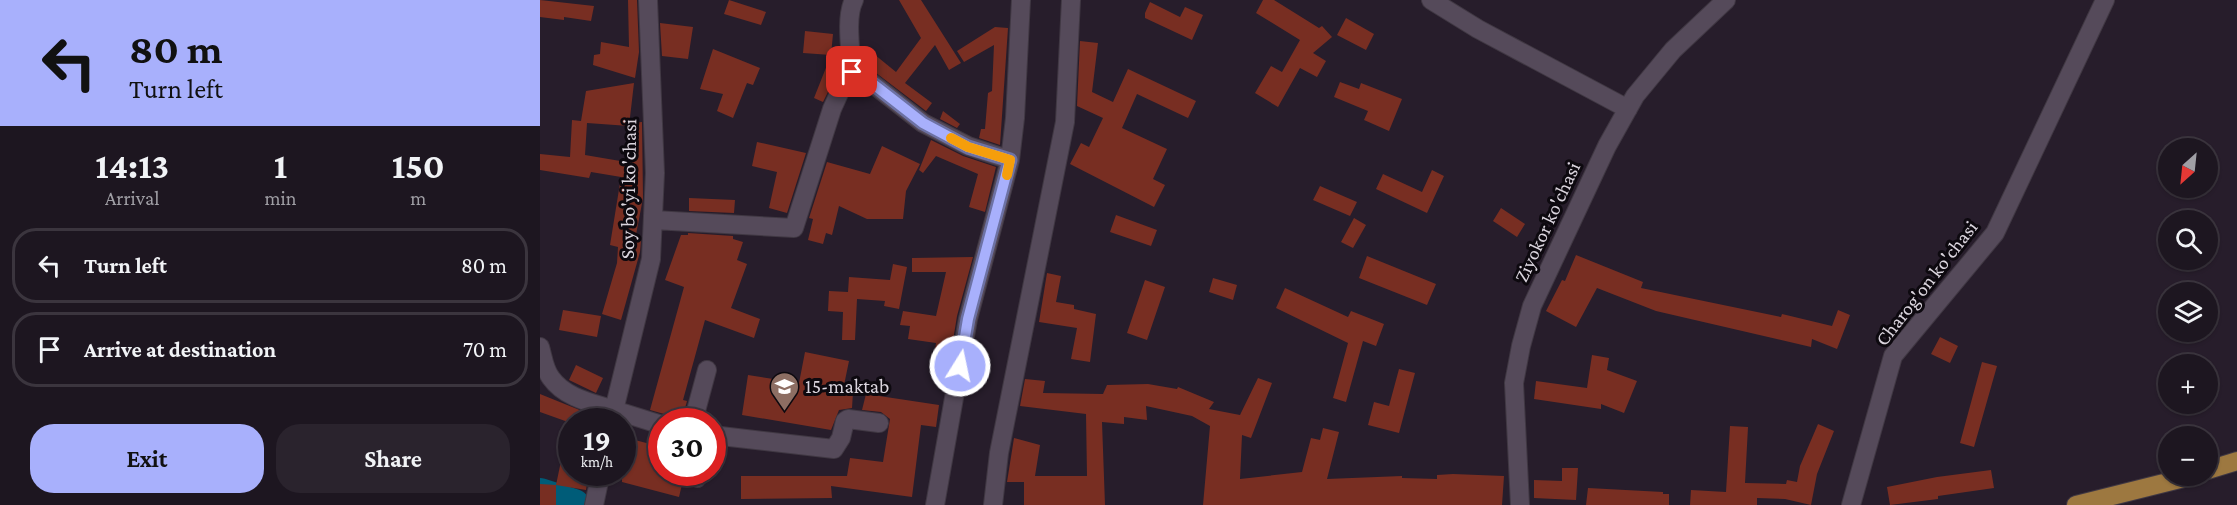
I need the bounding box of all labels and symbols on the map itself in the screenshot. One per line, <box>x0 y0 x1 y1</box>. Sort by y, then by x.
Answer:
pin <box>826 46 877 97</box>
street label: Soy bo'yi ko'chasi <box>616 119 641 259</box>
north arrow <box>2158 138 2218 198</box>
street label: Ziyokor ko'chasi <box>1510 158 1585 286</box>
street label: Charog'on ko'chasi <box>1870 216 1982 350</box>
position arrow <box>928 334 992 398</box>
school or university icon: 15-maktab <box>768 370 800 412</box>
place label: 15-maktab <box>805 375 889 397</box>
speed limit sign: 30 <box>648 408 726 486</box>

